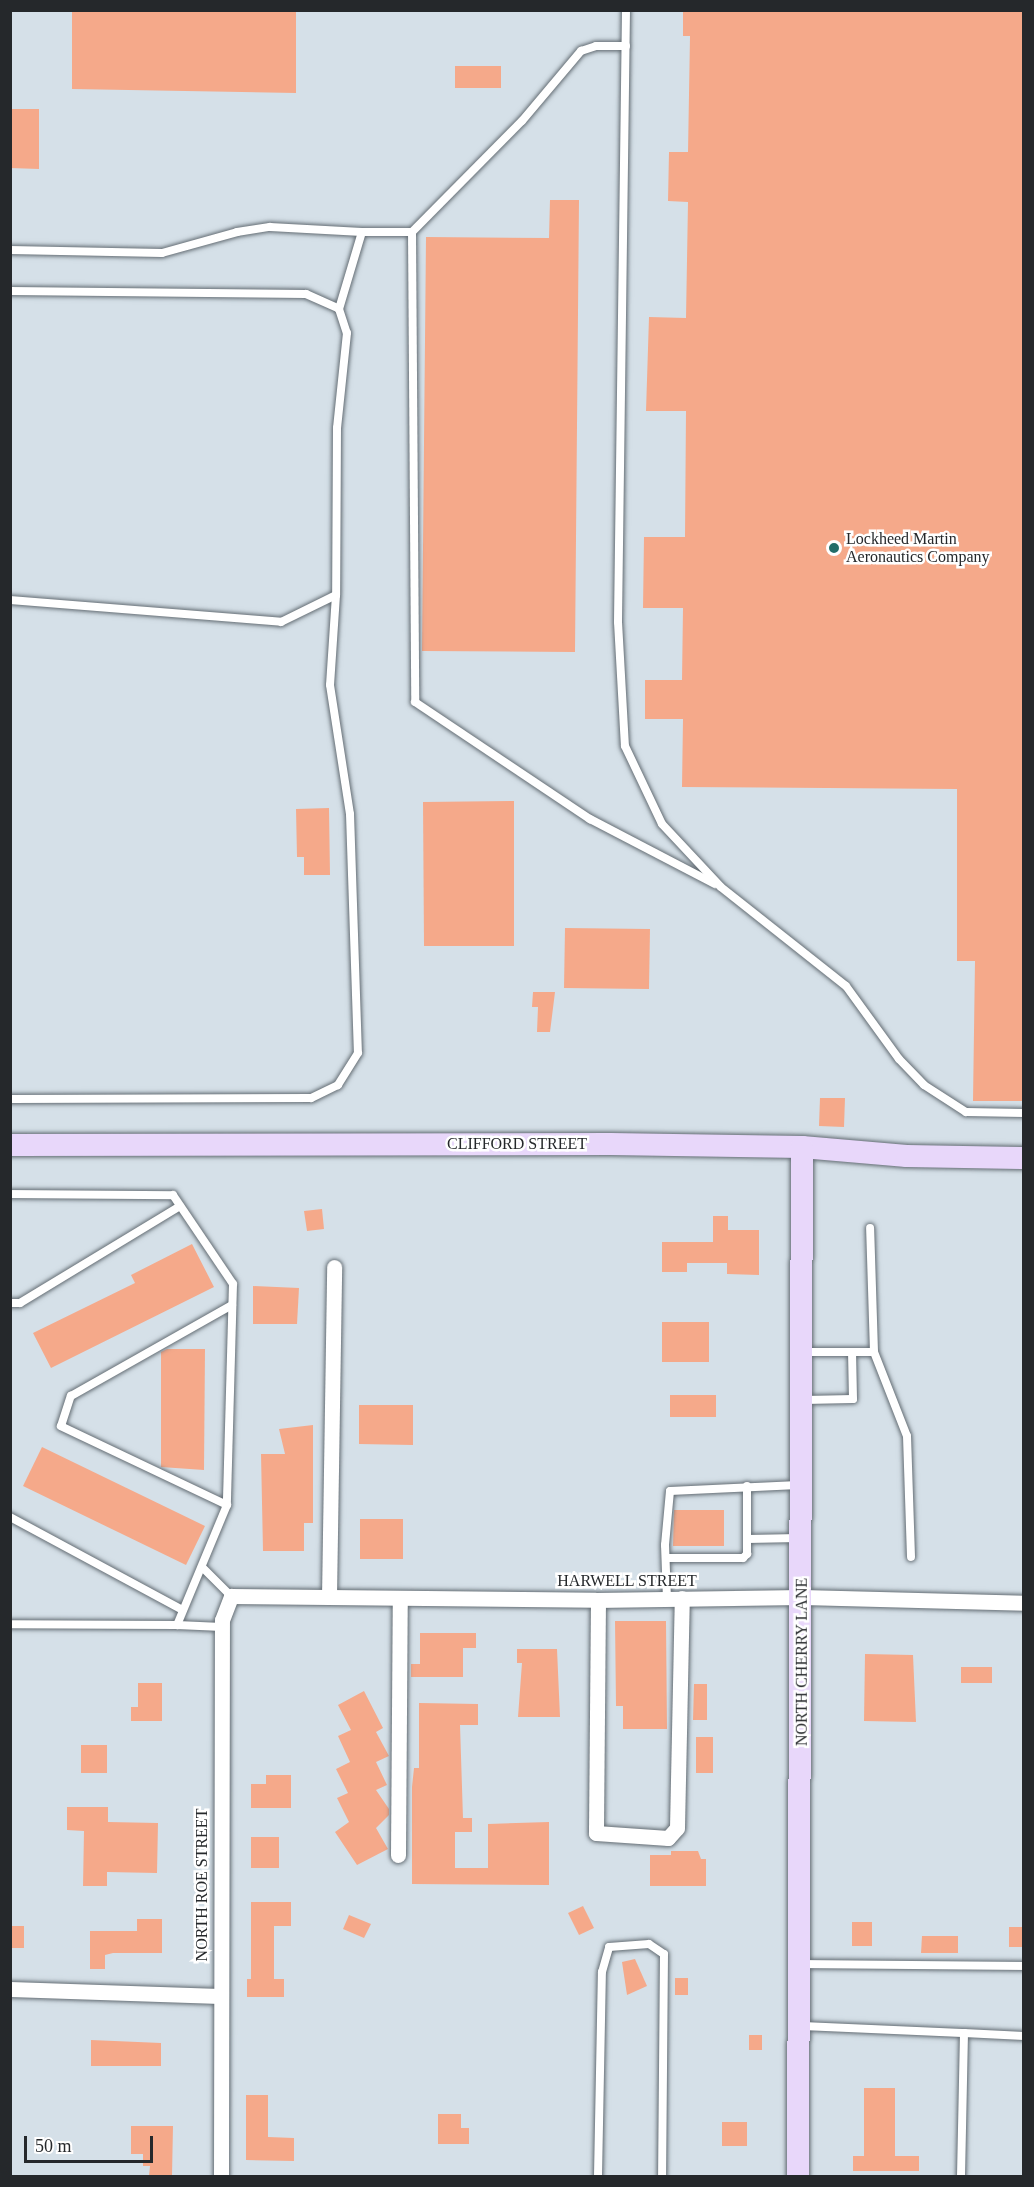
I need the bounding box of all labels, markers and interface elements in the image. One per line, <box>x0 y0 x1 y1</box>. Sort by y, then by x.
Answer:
place label: Lockheed Martin Aeronautics Company <box>846 529 990 567</box>
marker: Lockheed Martin Aeronautics Company <box>827 541 841 555</box>
street label: CLIFFORD STREET <box>447 1134 587 1154</box>
street label: HARWELL STREET <box>557 1571 697 1591</box>
street label: NORTH CHERRY LANE <box>792 1578 812 1746</box>
street label: NORTH ROE STREET <box>192 1809 212 1961</box>
scale bar <box>27 2124 156 2162</box>
text: 50 m <box>35 2136 72 2156</box>

